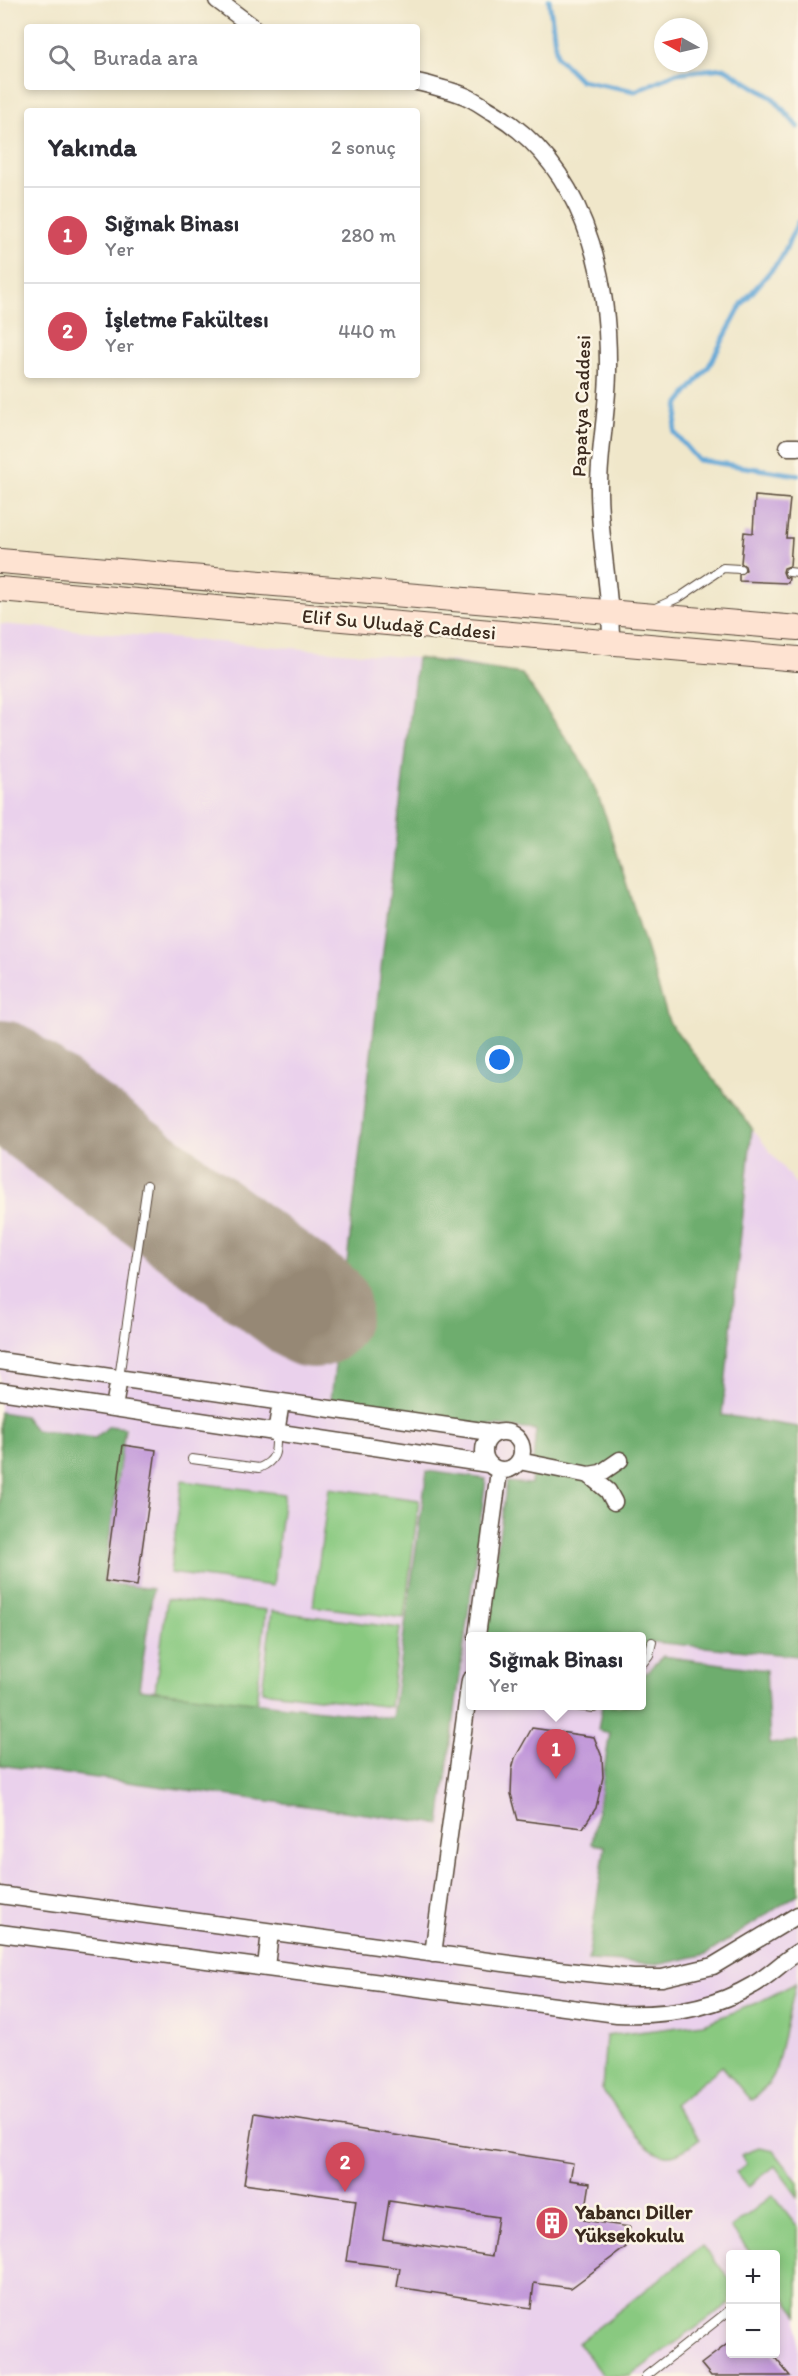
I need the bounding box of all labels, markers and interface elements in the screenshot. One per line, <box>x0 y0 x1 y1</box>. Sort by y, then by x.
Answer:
north arrow <box>654 18 708 72</box>
search box <box>24 24 420 90</box>
icon: search <box>45 41 78 74</box>
text: Burada ara <box>93 44 198 71</box>
text: Yakında <box>48 131 137 163</box>
text: 2 sonuç <box>331 135 396 159</box>
text: Sığınak Binası <box>105 210 239 237</box>
text: 1 <box>63 223 72 247</box>
text: 280 m <box>341 223 396 247</box>
text: Yer <box>105 237 134 261</box>
text: İşletme Fakültesı <box>105 306 269 333</box>
text: 2 <box>62 319 73 343</box>
text: 440 m <box>338 319 396 343</box>
text: Yer <box>105 333 134 357</box>
street label: Papatya Caddesi <box>567 335 595 477</box>
street label: Elif Su Uludağ Caddesi <box>301 604 497 644</box>
your location <box>485 1045 514 1074</box>
popup <box>466 1632 646 1710</box>
text: Sığınak Binası <box>489 1646 623 1673</box>
text: Yer <box>489 1673 518 1697</box>
pin: 1 <box>536 1730 576 1779</box>
pin: 2 <box>326 2142 364 2192</box>
place label: Yabancı Diller Yüksekokulu <box>574 2200 694 2247</box>
building icon: Yabancı Diller Yüksekokulu <box>534 2205 570 2241</box>
map controls <box>726 2250 780 2358</box>
button: + <box>726 2250 780 2304</box>
button: − <box>726 2304 780 2358</box>

